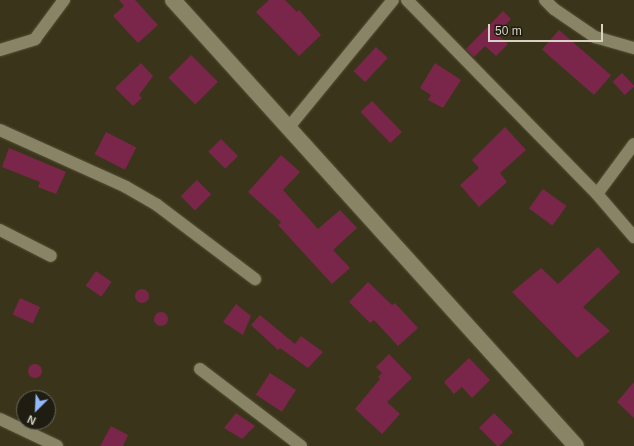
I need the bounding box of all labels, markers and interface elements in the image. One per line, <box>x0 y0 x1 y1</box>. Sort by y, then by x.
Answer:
scale bar <box>490 16 605 42</box>
text: 50 m <box>495 24 522 38</box>
north arrow <box>16 390 56 430</box>
text: N <box>25 413 38 427</box>

